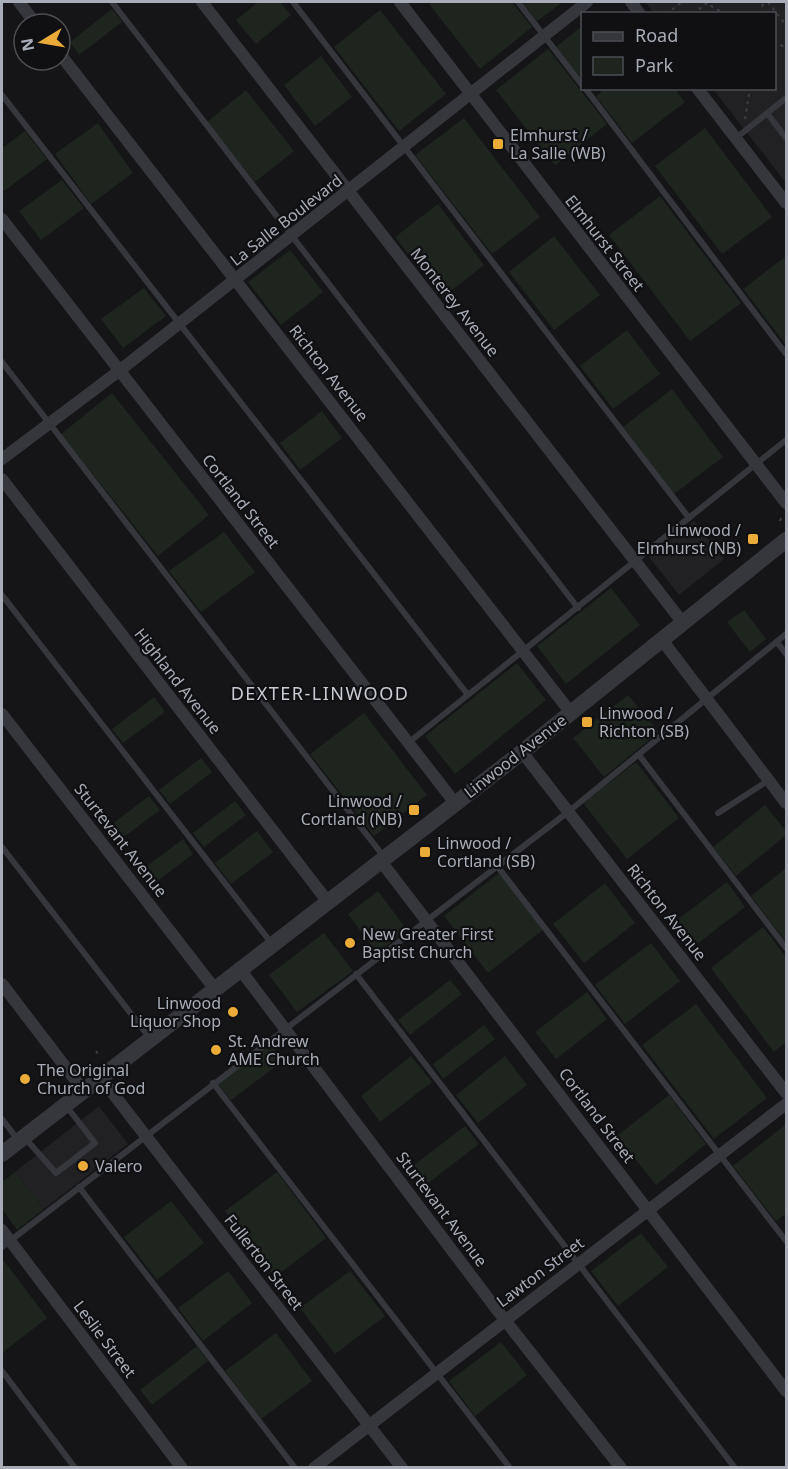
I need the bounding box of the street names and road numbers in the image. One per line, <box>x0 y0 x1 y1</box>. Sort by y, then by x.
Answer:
street label: La Salle Boulevard <box>225 169 347 271</box>
street label: Elmhurst Street <box>560 190 650 296</box>
street label: Monterey Avenue <box>406 243 504 361</box>
street label: Richton Avenue <box>284 320 374 426</box>
street label: Cortland Street <box>197 449 285 553</box>
street label: Highland Avenue <box>130 623 226 739</box>
street label: Linwood Avenue <box>459 709 571 803</box>
street label: Sturtevant Avenue <box>70 779 172 901</box>
street label: Richton Avenue <box>622 859 712 965</box>
street label: Cortland Street <box>554 1063 640 1167</box>
street label: Sturtevant Avenue <box>391 1147 493 1271</box>
street label: Fullerton Street <box>220 1209 309 1315</box>
street label: Lawton Street <box>492 1232 588 1312</box>
street label: Leslie Street <box>69 1296 141 1382</box>

